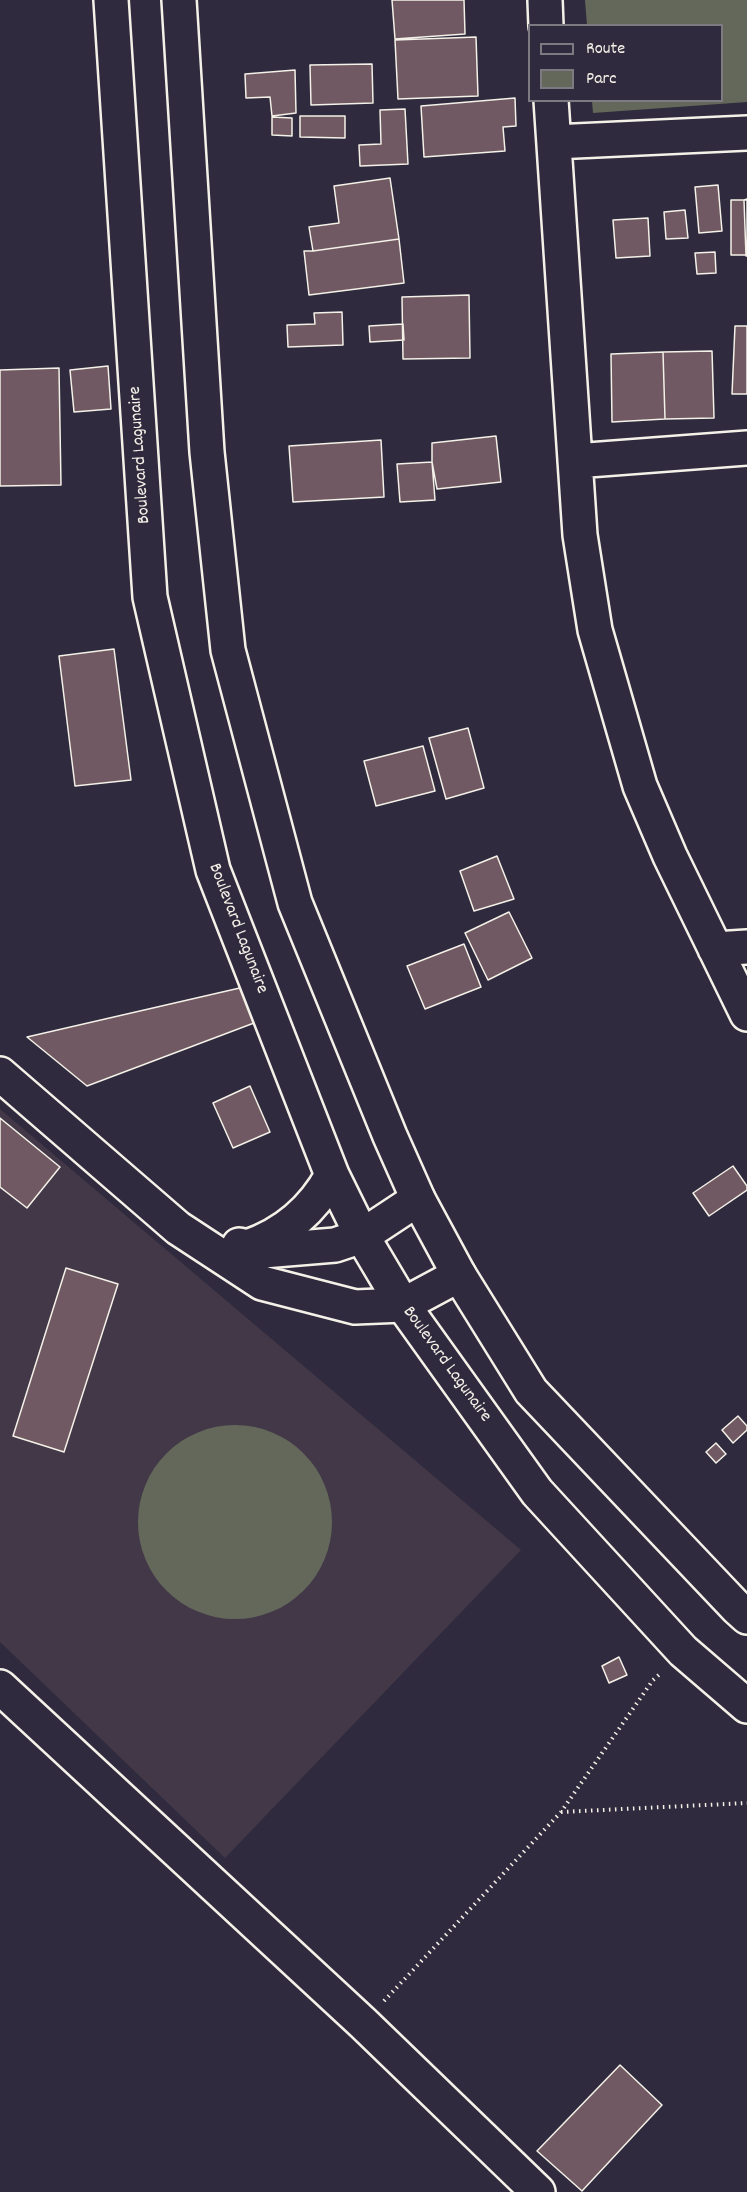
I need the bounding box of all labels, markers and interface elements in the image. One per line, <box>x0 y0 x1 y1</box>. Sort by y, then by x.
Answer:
legend <box>528 24 723 102</box>
text: Route <box>586 37 625 62</box>
text: Parc <box>586 67 617 92</box>
street label: Boulevard Lagunaire <box>125 386 157 524</box>
street label: Boulevard Lagunaire <box>202 861 272 997</box>
street label: Boulevard Lagunaire <box>397 1303 495 1427</box>

